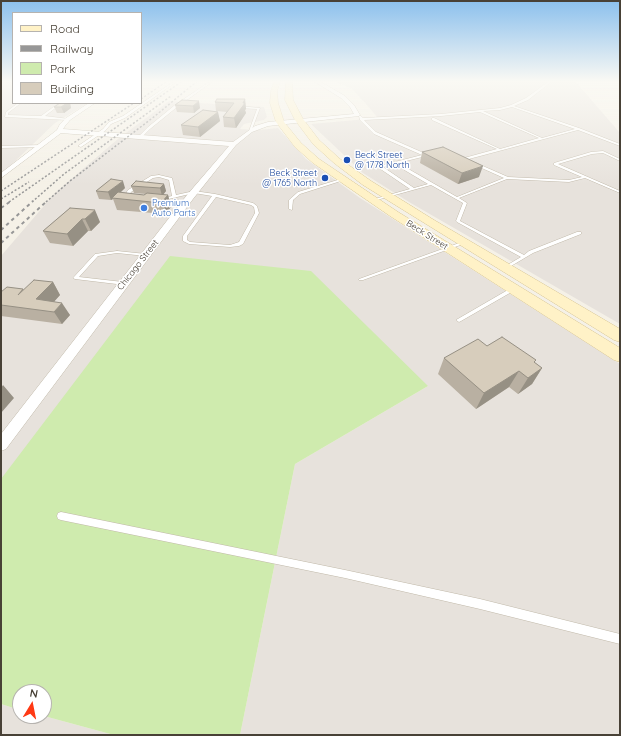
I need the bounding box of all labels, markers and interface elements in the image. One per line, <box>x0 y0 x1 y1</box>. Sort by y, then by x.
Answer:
legend <box>12 12 142 104</box>
text: Road <box>50 21 80 36</box>
text: Railway <box>50 41 94 56</box>
text: Park <box>50 61 75 76</box>
text: Building <box>50 81 94 96</box>
place label: Beck Street @ 1778 North <box>355 150 410 171</box>
marker: Beck Street @ 1778 North <box>342 155 352 165</box>
place label: Beck Street @ 1765 North <box>262 168 317 189</box>
marker: Beck Street @ 1765 North <box>320 173 330 183</box>
place label: Premium Auto Parts <box>152 198 195 219</box>
marker: Premium Auto Parts <box>139 203 149 213</box>
street label: Beck Street <box>404 218 450 252</box>
street label: Chicago Street <box>115 238 161 292</box>
north arrow <box>12 684 52 724</box>
text: N <box>29 686 39 701</box>

